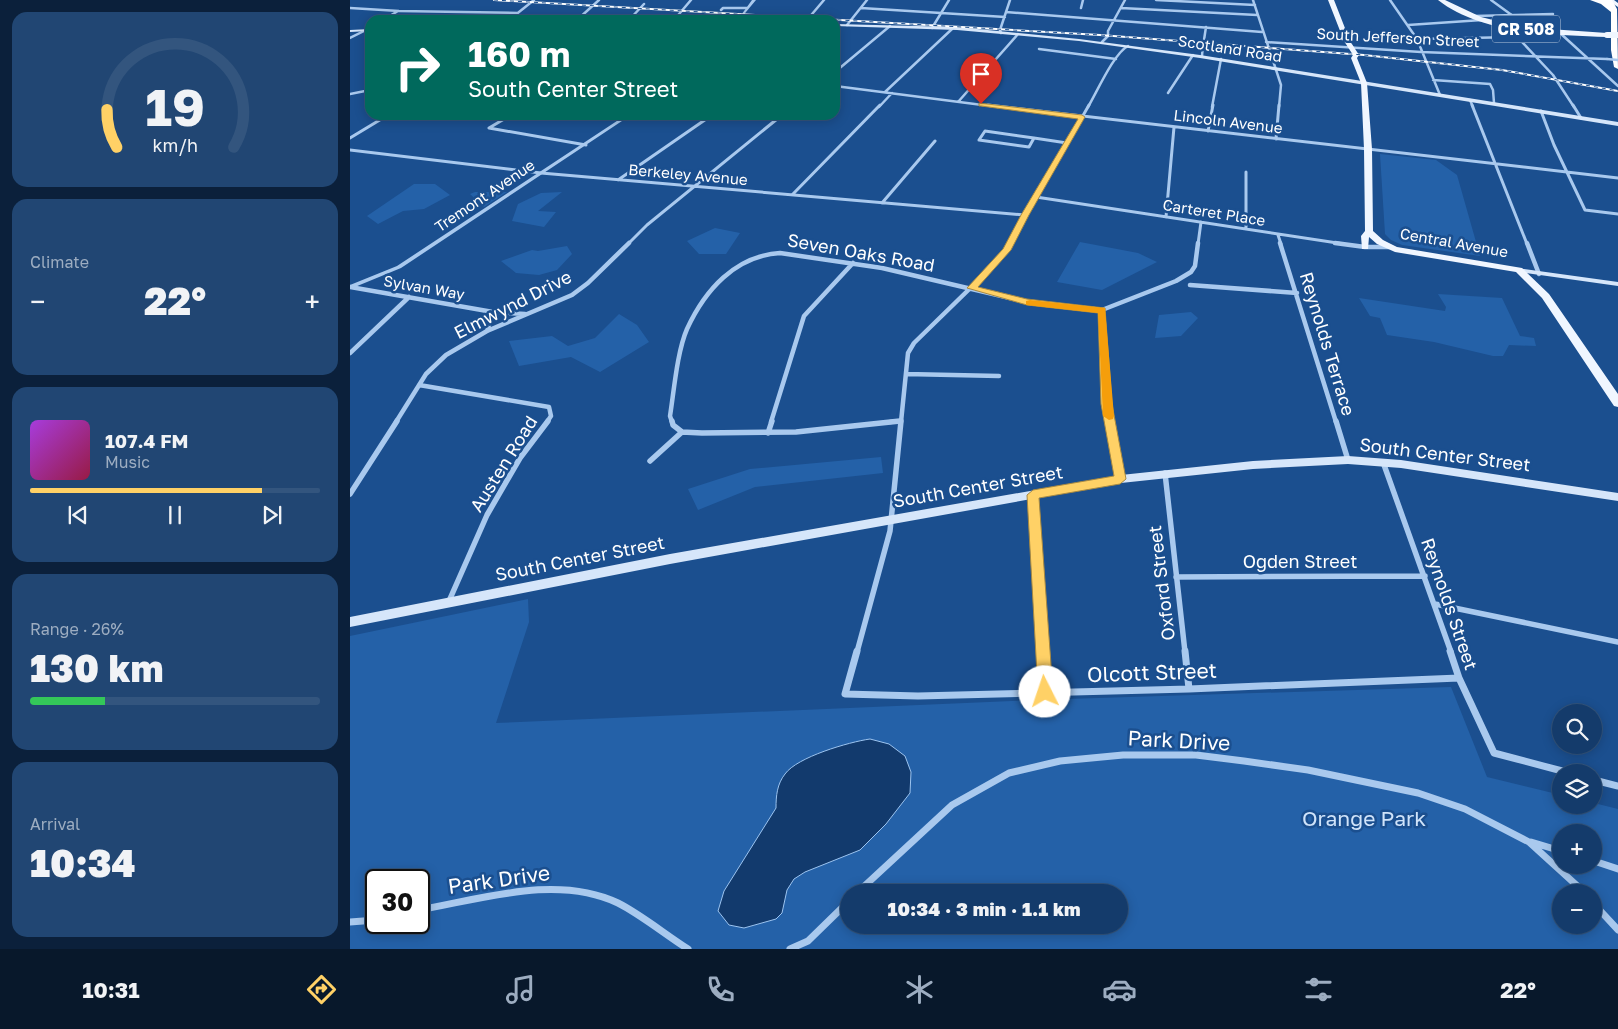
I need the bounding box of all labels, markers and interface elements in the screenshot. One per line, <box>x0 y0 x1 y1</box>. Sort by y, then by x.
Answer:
road number: CR 508 <box>1492 15 1560 42</box>
street label: South Jefferson Street <box>1316 24 1480 50</box>
street label: Scotland Road <box>1177 31 1283 65</box>
text: 160 m <box>468 33 570 75</box>
icon: right <box>385 35 450 100</box>
pin <box>960 53 1002 104</box>
icon: arrive <box>967 60 995 88</box>
text: 19 <box>145 75 205 137</box>
text: South Center Street <box>468 75 678 102</box>
street label: Lincoln Avenue <box>1173 105 1284 137</box>
text: km/h <box>152 134 198 156</box>
street label: Tremont Avenue <box>431 155 538 235</box>
street label: Berkeley Avenue <box>628 160 749 188</box>
street label: Carteret Place <box>1162 195 1267 229</box>
street label: Central Avenue <box>1399 224 1510 260</box>
street label: Seven Oaks Road <box>786 228 937 276</box>
text: Climate <box>30 252 89 272</box>
street label: Elmwynd Drive <box>450 265 575 343</box>
street label: Reynolds Terrace <box>1296 269 1360 418</box>
street label: Sylvan Way <box>382 271 467 303</box>
text: 22° <box>144 278 206 323</box>
text: − <box>30 285 45 318</box>
text: + <box>305 285 320 318</box>
street label: Austen Road <box>465 411 541 516</box>
text: 107.4 FM <box>105 429 188 452</box>
street label: South Center Street <box>1358 433 1532 475</box>
text: Music <box>105 452 150 472</box>
street label: South Center Street <box>891 460 1064 512</box>
icon: previous <box>64 501 92 529</box>
icon: pause <box>161 501 189 529</box>
icon: next <box>258 501 286 529</box>
street label: Oxford Street <box>1143 524 1179 642</box>
street label: South Center Street <box>493 531 666 585</box>
street label: Reynolds Street <box>1417 535 1483 673</box>
street label: Ogden Street <box>1243 550 1357 572</box>
text: Range · 26% <box>30 619 124 639</box>
text: 130 km <box>30 645 164 690</box>
street label: Olcott Street <box>1086 657 1217 687</box>
position arrow <box>1018 665 1070 717</box>
map controls <box>1552 704 1602 934</box>
button: search <box>1552 704 1602 754</box>
street label: Park Drive <box>1127 724 1231 756</box>
button: layers <box>1552 764 1602 814</box>
park label: Orange Park <box>1302 805 1426 831</box>
text: Arrival <box>30 814 80 834</box>
button: + <box>1552 824 1602 874</box>
text: 10:34 <box>30 840 136 885</box>
street label: Park Drive <box>446 859 552 899</box>
speed limit sign: 30 <box>365 869 430 934</box>
button: − <box>1552 884 1602 934</box>
text: 10:34 · 3 min · 1.1 km <box>887 897 1081 920</box>
icon: directions <box>304 972 339 1007</box>
icon: music <box>503 972 538 1007</box>
icon: phone <box>703 972 738 1007</box>
icon: climate <box>902 972 937 1007</box>
icon: car <box>1102 972 1137 1007</box>
icon: filters <box>1301 972 1336 1007</box>
text: 10:31 <box>82 976 140 1003</box>
text: 22° <box>1500 976 1536 1003</box>

